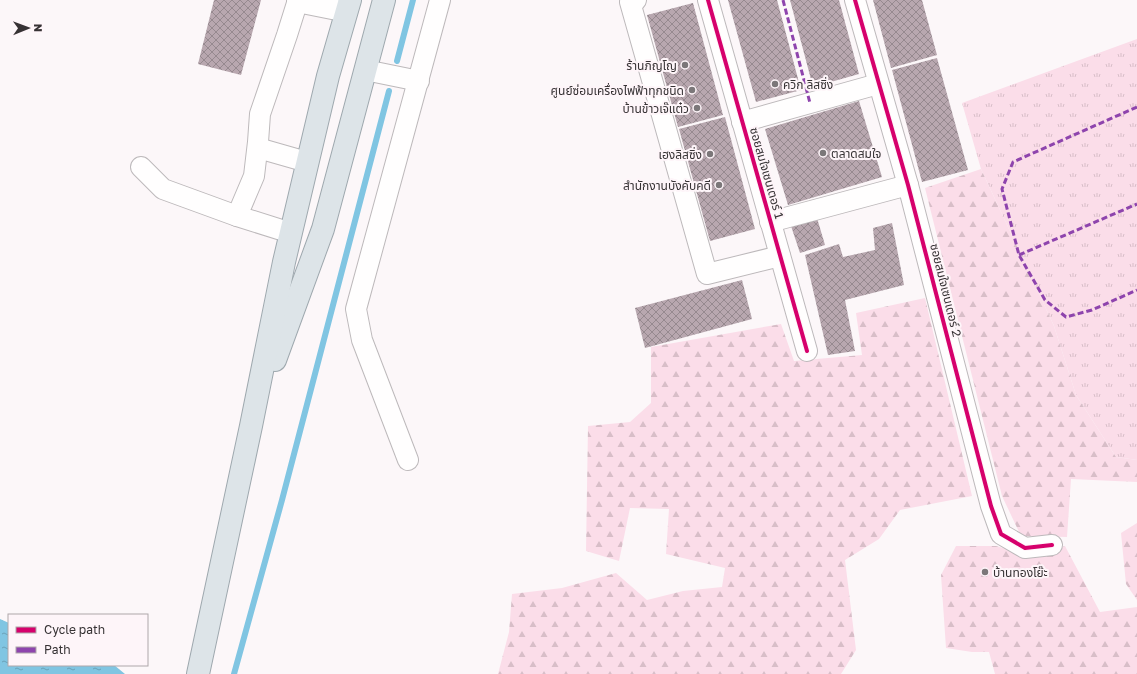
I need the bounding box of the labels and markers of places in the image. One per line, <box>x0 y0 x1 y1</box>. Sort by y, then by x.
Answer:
place label: ร้านภิญโญ <box>626 58 677 73</box>
marker: ร้านภิญโญ <box>680 60 690 70</box>
place label: ควิก ลิสซิ่ง <box>783 76 833 92</box>
marker: ควิก ลิสซิ่ง <box>770 79 780 89</box>
place label: ศูนย์ซ่อมเครื่องไฟฟ้าทุกชนิด <box>551 82 684 98</box>
marker: ศูนย์ซ่อมเครื่องไฟฟ้าทุกชนิด <box>687 85 697 95</box>
place label: บ้านข้าวเจ๊แต๋ว <box>622 101 689 116</box>
marker: บ้านข้าวเจ๊แต๋ว <box>692 103 702 113</box>
place label: เฮงลิสซิ่ง <box>659 146 702 162</box>
place label: ตลาดสมใจ <box>831 146 881 161</box>
marker: ตลาดสมใจ <box>818 148 828 158</box>
marker: เฮงลิสซิ่ง <box>705 149 715 159</box>
place label: สำนักงานบังคับคดี <box>623 178 711 193</box>
marker: สำนักงานบังคับคดี <box>714 180 724 190</box>
place label: บ้านทองโย๊ะ <box>993 565 1048 580</box>
marker: บ้านทองโย๊ะ <box>980 567 990 577</box>

